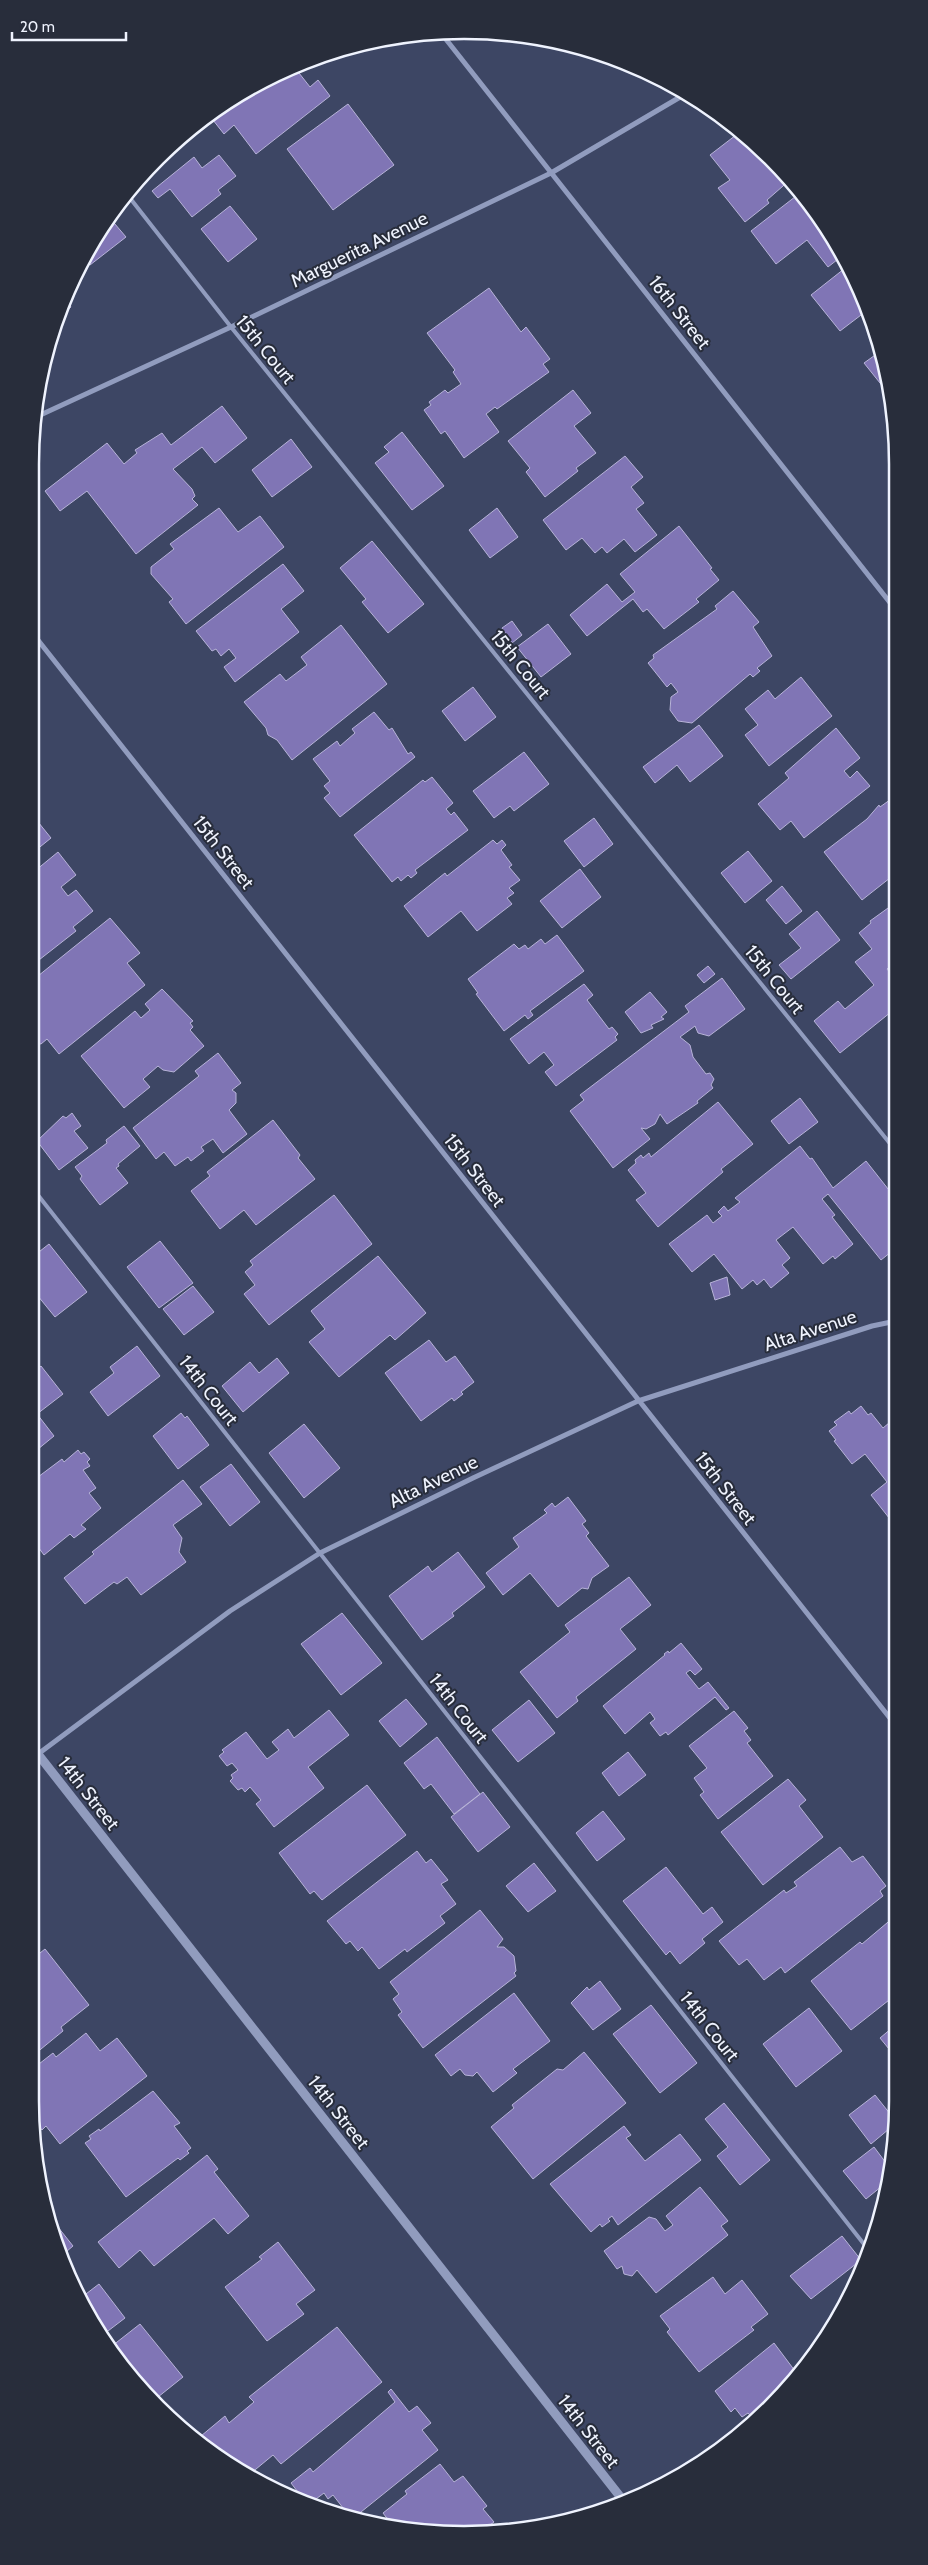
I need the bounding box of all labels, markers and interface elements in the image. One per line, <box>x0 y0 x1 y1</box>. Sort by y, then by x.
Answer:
scale bar <box>12 10 126 42</box>
text: 20 m <box>20 18 55 36</box>
street label: Marguerita Avenue <box>287 206 432 293</box>
street label: 16th Street <box>644 271 716 354</box>
street label: 15th Court <box>231 310 301 389</box>
street label: 15th Court <box>486 625 556 704</box>
street label: 15th Street <box>188 811 260 894</box>
street label: 15th Court <box>740 940 810 1019</box>
street label: 15th Street <box>439 1129 511 1212</box>
street label: Alta Avenue <box>761 1305 860 1356</box>
street label: 14th Court <box>174 1351 243 1430</box>
street label: 15th Street <box>690 1447 762 1530</box>
street label: Alta Avenue <box>385 1450 482 1513</box>
street label: 14th Court <box>424 1669 493 1748</box>
street label: 14th Street <box>53 1752 125 1835</box>
street label: 14th Court <box>675 1987 744 2066</box>
street label: 14th Street <box>303 2071 375 2154</box>
street label: 14th Street <box>553 2390 625 2473</box>

